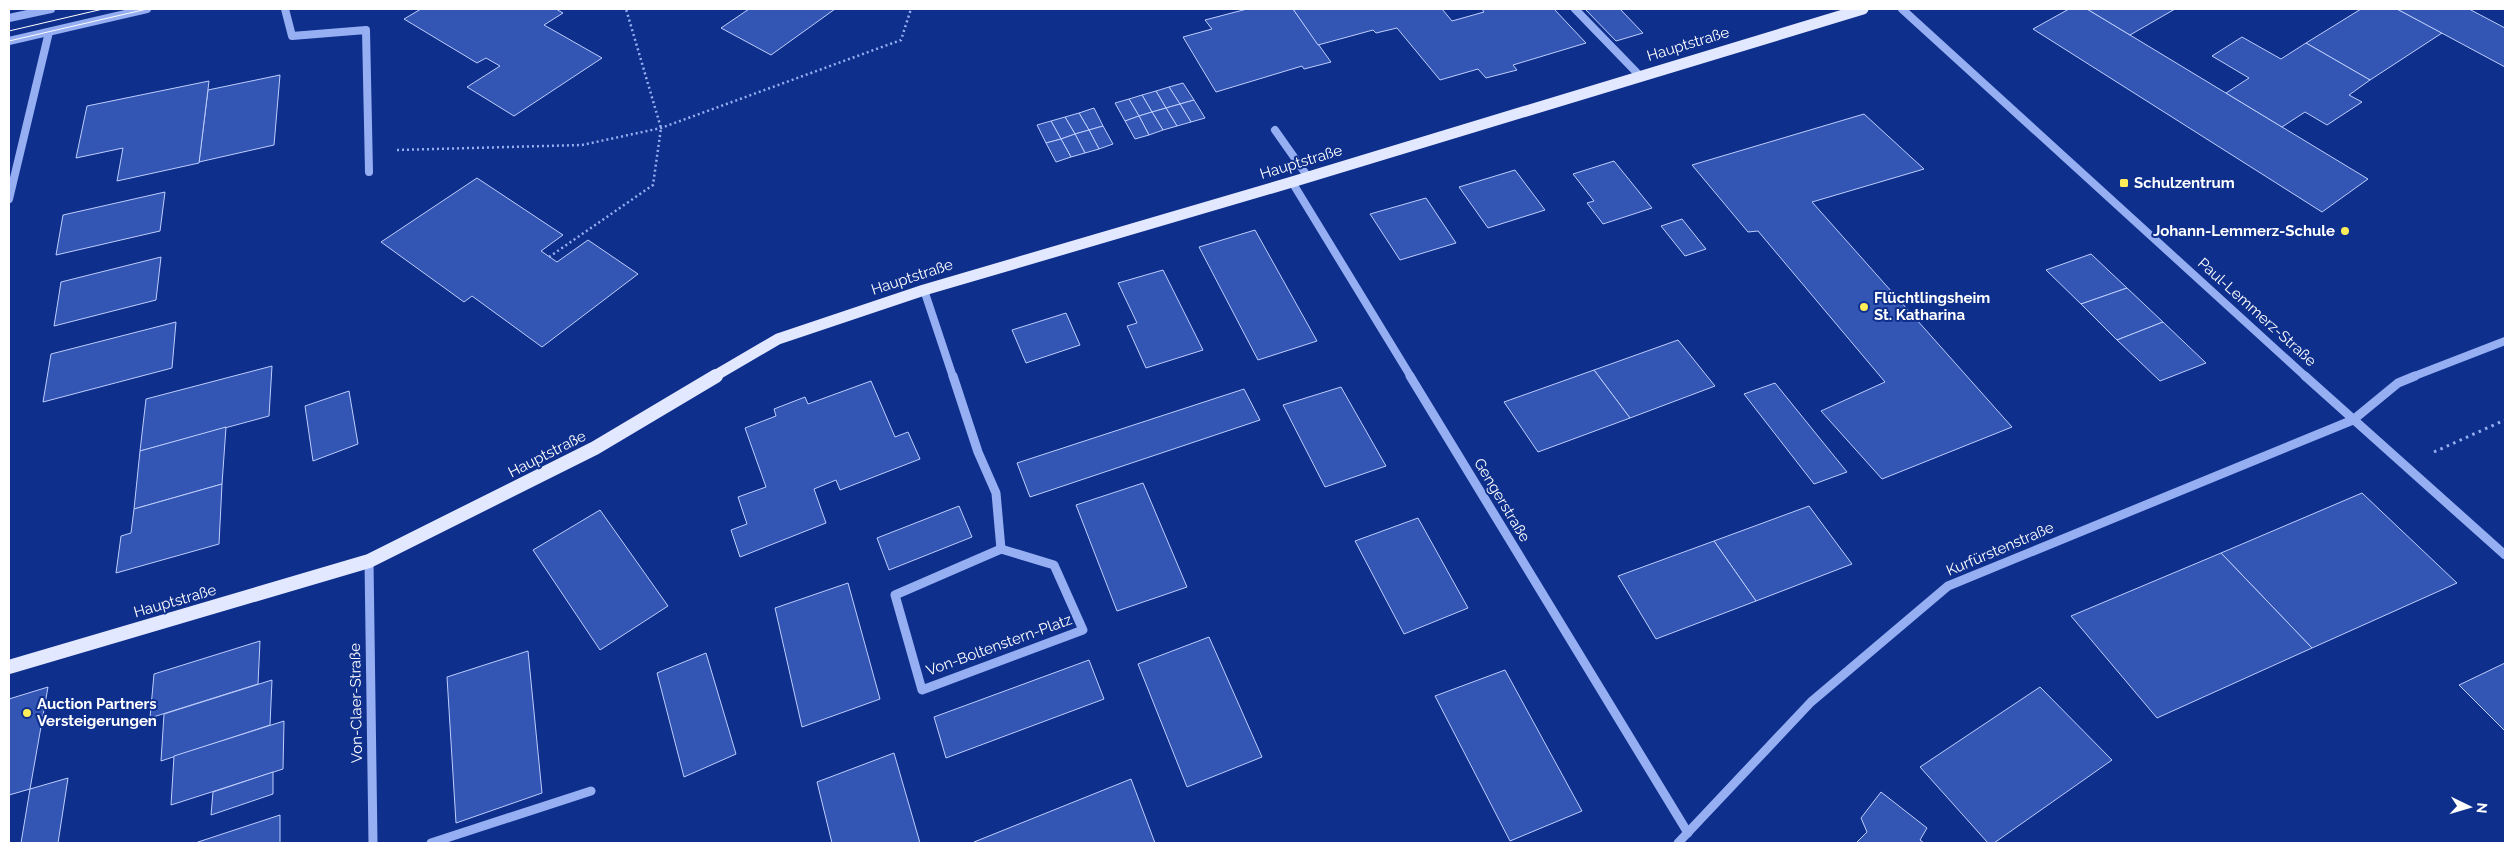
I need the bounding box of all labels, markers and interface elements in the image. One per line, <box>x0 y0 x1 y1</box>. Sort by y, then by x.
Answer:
street label: Hauptstraße <box>1645 23 1731 65</box>
street label: Hauptstraße <box>1258 141 1344 183</box>
place label: Schulzentrum <box>2134 174 2235 192</box>
marker: Schulzentrum <box>2118 177 2130 189</box>
place label: Johann-Lemmerz-Schule <box>2153 222 2335 240</box>
marker: Johann-Lemmerz-Schule <box>2339 225 2351 237</box>
street label: Paul-Lemmerz-Straße <box>2194 254 2320 370</box>
street label: Hauptstraße <box>869 255 955 299</box>
place label: Flüchtlingsheim St. Katharina <box>1874 289 1990 324</box>
marker: Flüchtlingsheim St. Katharina <box>1858 301 1870 313</box>
street label: Hauptstraße <box>505 427 589 481</box>
street label: Gengerstraße <box>1470 455 1534 545</box>
street label: Kurfürstenstraße <box>1943 518 2057 580</box>
street label: Hauptstraße <box>132 581 219 621</box>
street label: Von-Boltenstern-Platz <box>924 610 1074 680</box>
street label: Von-Claer-Straße <box>346 643 366 763</box>
place label: Auction Partners Versteigerungen <box>37 695 157 730</box>
marker: Auction Partners Versteigerungen <box>21 707 33 719</box>
north arrow <box>2444 782 2494 832</box>
text: N <box>2474 802 2490 814</box>

